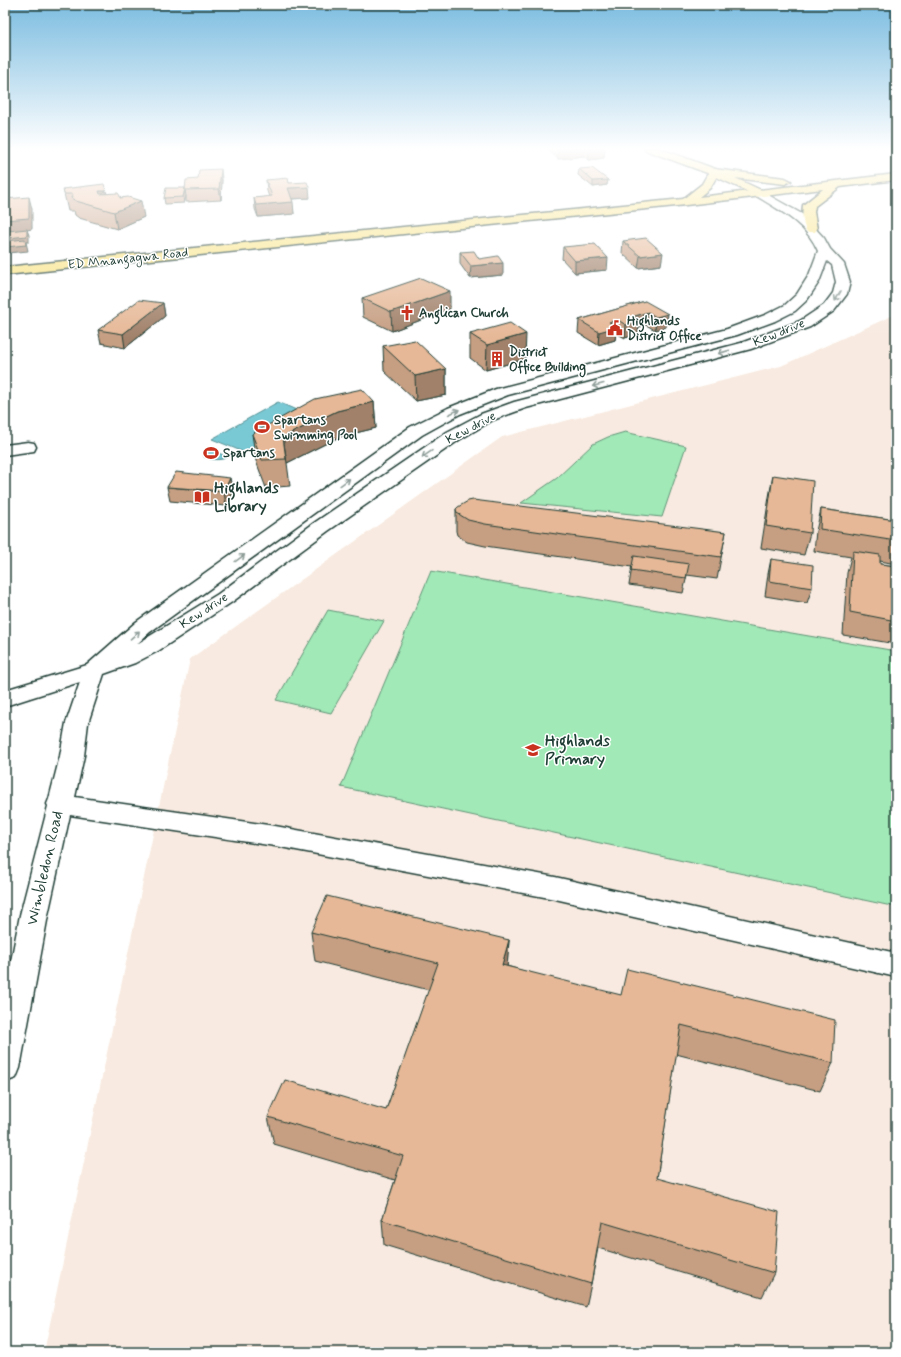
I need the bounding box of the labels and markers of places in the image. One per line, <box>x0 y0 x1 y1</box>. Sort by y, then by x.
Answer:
church icon: Anglican Church <box>398 304 416 322</box>
place label: Anglican Church <box>419 305 509 325</box>
place label: Highlands District Office <box>627 313 702 345</box>
public building icon: Highlands District Office <box>606 319 624 337</box>
place label: District Office Building <box>509 344 586 378</box>
building icon: District Office Building <box>488 350 506 368</box>
place label: Spartans Swimming Pool <box>274 412 358 446</box>
sports icon: Spartans Swimming Pool <box>253 418 271 436</box>
sports icon: Spartans <box>202 444 220 462</box>
place label: Spartans <box>223 445 275 462</box>
place label: Highlands Library <box>214 478 280 517</box>
library icon: Highlands Library <box>193 488 211 506</box>
place label: Highlands Primary <box>545 731 611 770</box>
school or university icon: Highlands Primary <box>524 741 542 759</box>

